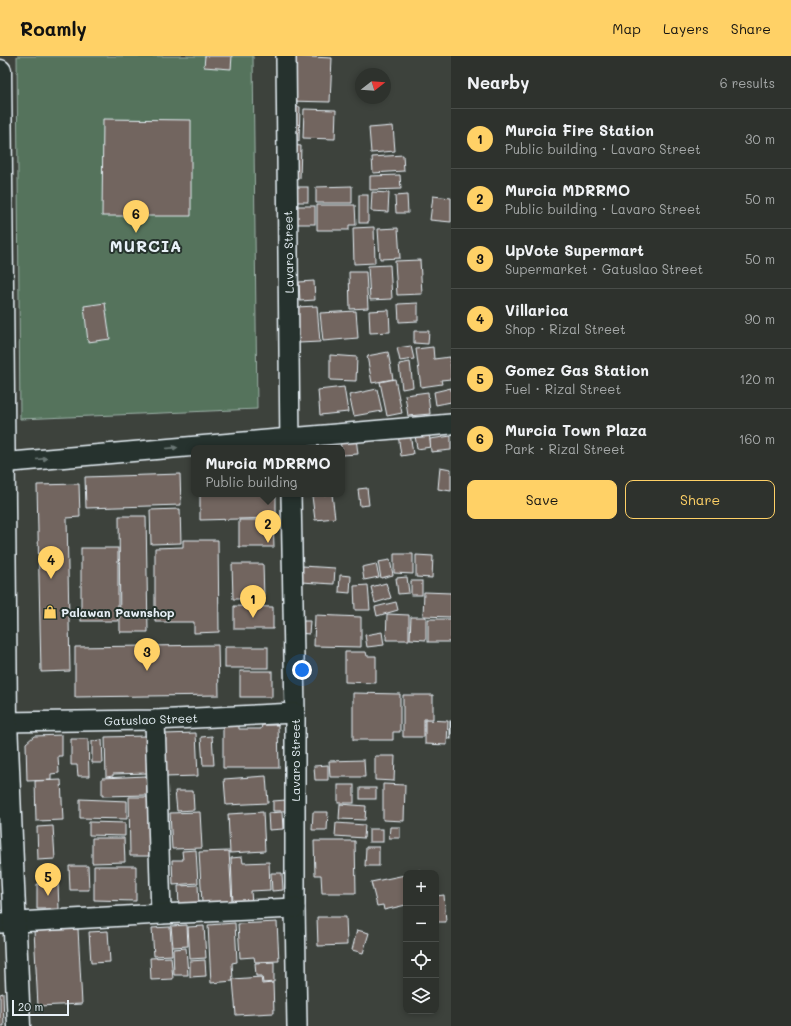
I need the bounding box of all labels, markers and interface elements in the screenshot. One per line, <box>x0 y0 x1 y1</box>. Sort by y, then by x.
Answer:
text: Roamly <box>20 16 87 41</box>
text: Map <box>612 19 641 38</box>
text: Layers <box>663 19 709 38</box>
text: Share <box>731 19 771 38</box>
north arrow <box>355 68 391 104</box>
text: Nearby <box>467 71 529 93</box>
text: 6 results <box>720 74 775 91</box>
text: Murcia Fire Station <box>505 120 654 140</box>
text: 1 <box>477 130 483 147</box>
text: 30 m <box>745 130 775 147</box>
text: Public building · Lavaro Street <box>505 140 701 157</box>
text: Murcia MDRRMO <box>505 180 630 200</box>
text: 2 <box>476 190 484 207</box>
text: 50 m <box>745 190 775 207</box>
pin: 6 <box>123 200 149 233</box>
text: Public building · Lavaro Street <box>505 200 701 217</box>
street label: Lavaro Street <box>279 210 297 294</box>
district label: MURCIA <box>110 235 182 256</box>
text: UpVote Supermart <box>505 240 644 260</box>
text: 3 <box>476 250 484 267</box>
text: 50 m <box>745 250 775 267</box>
text: Supermarket · Gatuslao Street <box>505 260 703 277</box>
text: Villarica <box>505 300 568 320</box>
text: 4 <box>476 310 484 327</box>
text: 90 m <box>745 310 775 327</box>
text: Shop · Rizal Street <box>505 320 626 337</box>
text: Gomez Gas Station <box>505 360 649 380</box>
text: 5 <box>476 370 484 387</box>
text: 120 m <box>739 370 775 387</box>
text: Fuel · Rizal Street <box>505 380 621 397</box>
text: Murcia Town Plaza <box>505 420 647 440</box>
text: 6 <box>476 430 484 447</box>
text: 160 m <box>739 430 775 447</box>
text: Park · Rizal Street <box>505 440 625 457</box>
one-way arrow <box>166 445 178 452</box>
popup <box>191 445 345 497</box>
text: Murcia MDRRMO <box>205 453 331 473</box>
one-way arrow <box>36 456 48 463</box>
text: Public building <box>205 473 297 490</box>
button: Save <box>467 480 617 519</box>
button: Share <box>625 480 775 519</box>
pin: 2 <box>255 510 281 543</box>
pin: 4 <box>38 546 64 579</box>
pin: 1 <box>240 585 266 618</box>
shop icon: Palawan Pawnshop <box>42 604 58 620</box>
place label: Palawan Pawnshop <box>61 604 175 620</box>
pin: 3 <box>134 638 160 671</box>
your location <box>292 660 312 680</box>
street label: Gatuslao Street <box>104 709 198 729</box>
street label: Lavaro Street <box>287 719 303 801</box>
pin: 5 <box>35 863 61 896</box>
map controls <box>403 870 439 1014</box>
button: + <box>403 870 439 906</box>
button: − <box>403 906 439 942</box>
button: locate <box>403 942 439 978</box>
button: layers <box>403 978 439 1014</box>
scale bar <box>12 998 69 1017</box>
text: 20 m <box>18 999 43 1014</box>

